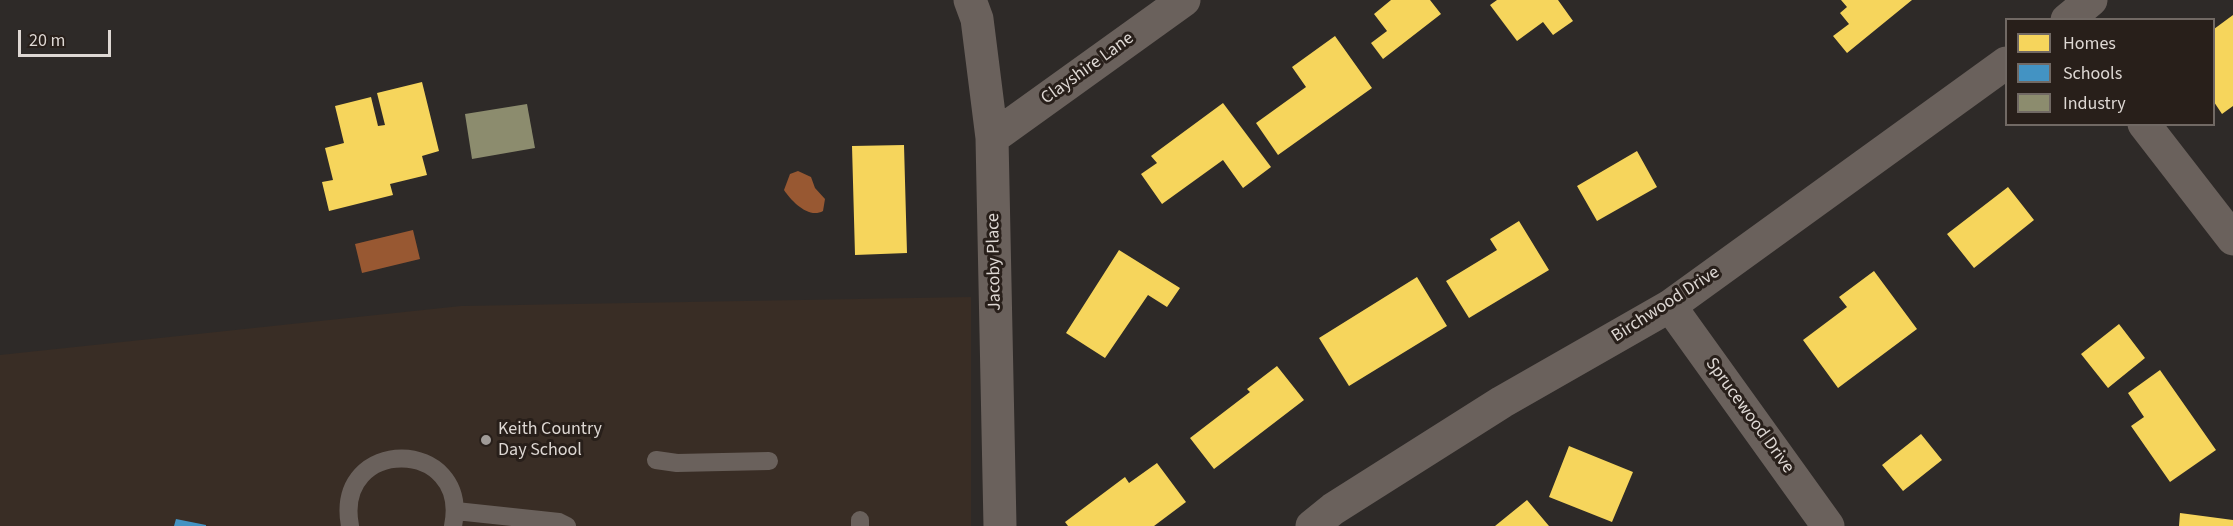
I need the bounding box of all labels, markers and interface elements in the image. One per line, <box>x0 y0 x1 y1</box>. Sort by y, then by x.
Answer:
scale bar <box>21 18 114 56</box>
legend <box>2005 18 2215 126</box>
text: 20 m <box>29 28 65 53</box>
street label: Clayshire Lane <box>1037 28 1139 110</box>
text: Homes <box>2063 31 2116 56</box>
text: Schools <box>2063 61 2122 86</box>
text: Industry <box>2063 91 2126 116</box>
street label: Jacoby Place <box>983 213 1007 311</box>
street label: Birchwood Drive <box>1608 262 1724 348</box>
street label: Sprucewood Drive <box>1700 354 1798 478</box>
place label: Keith Country Day School <box>498 419 602 462</box>
marker: Keith Country Day School <box>479 433 493 447</box>

